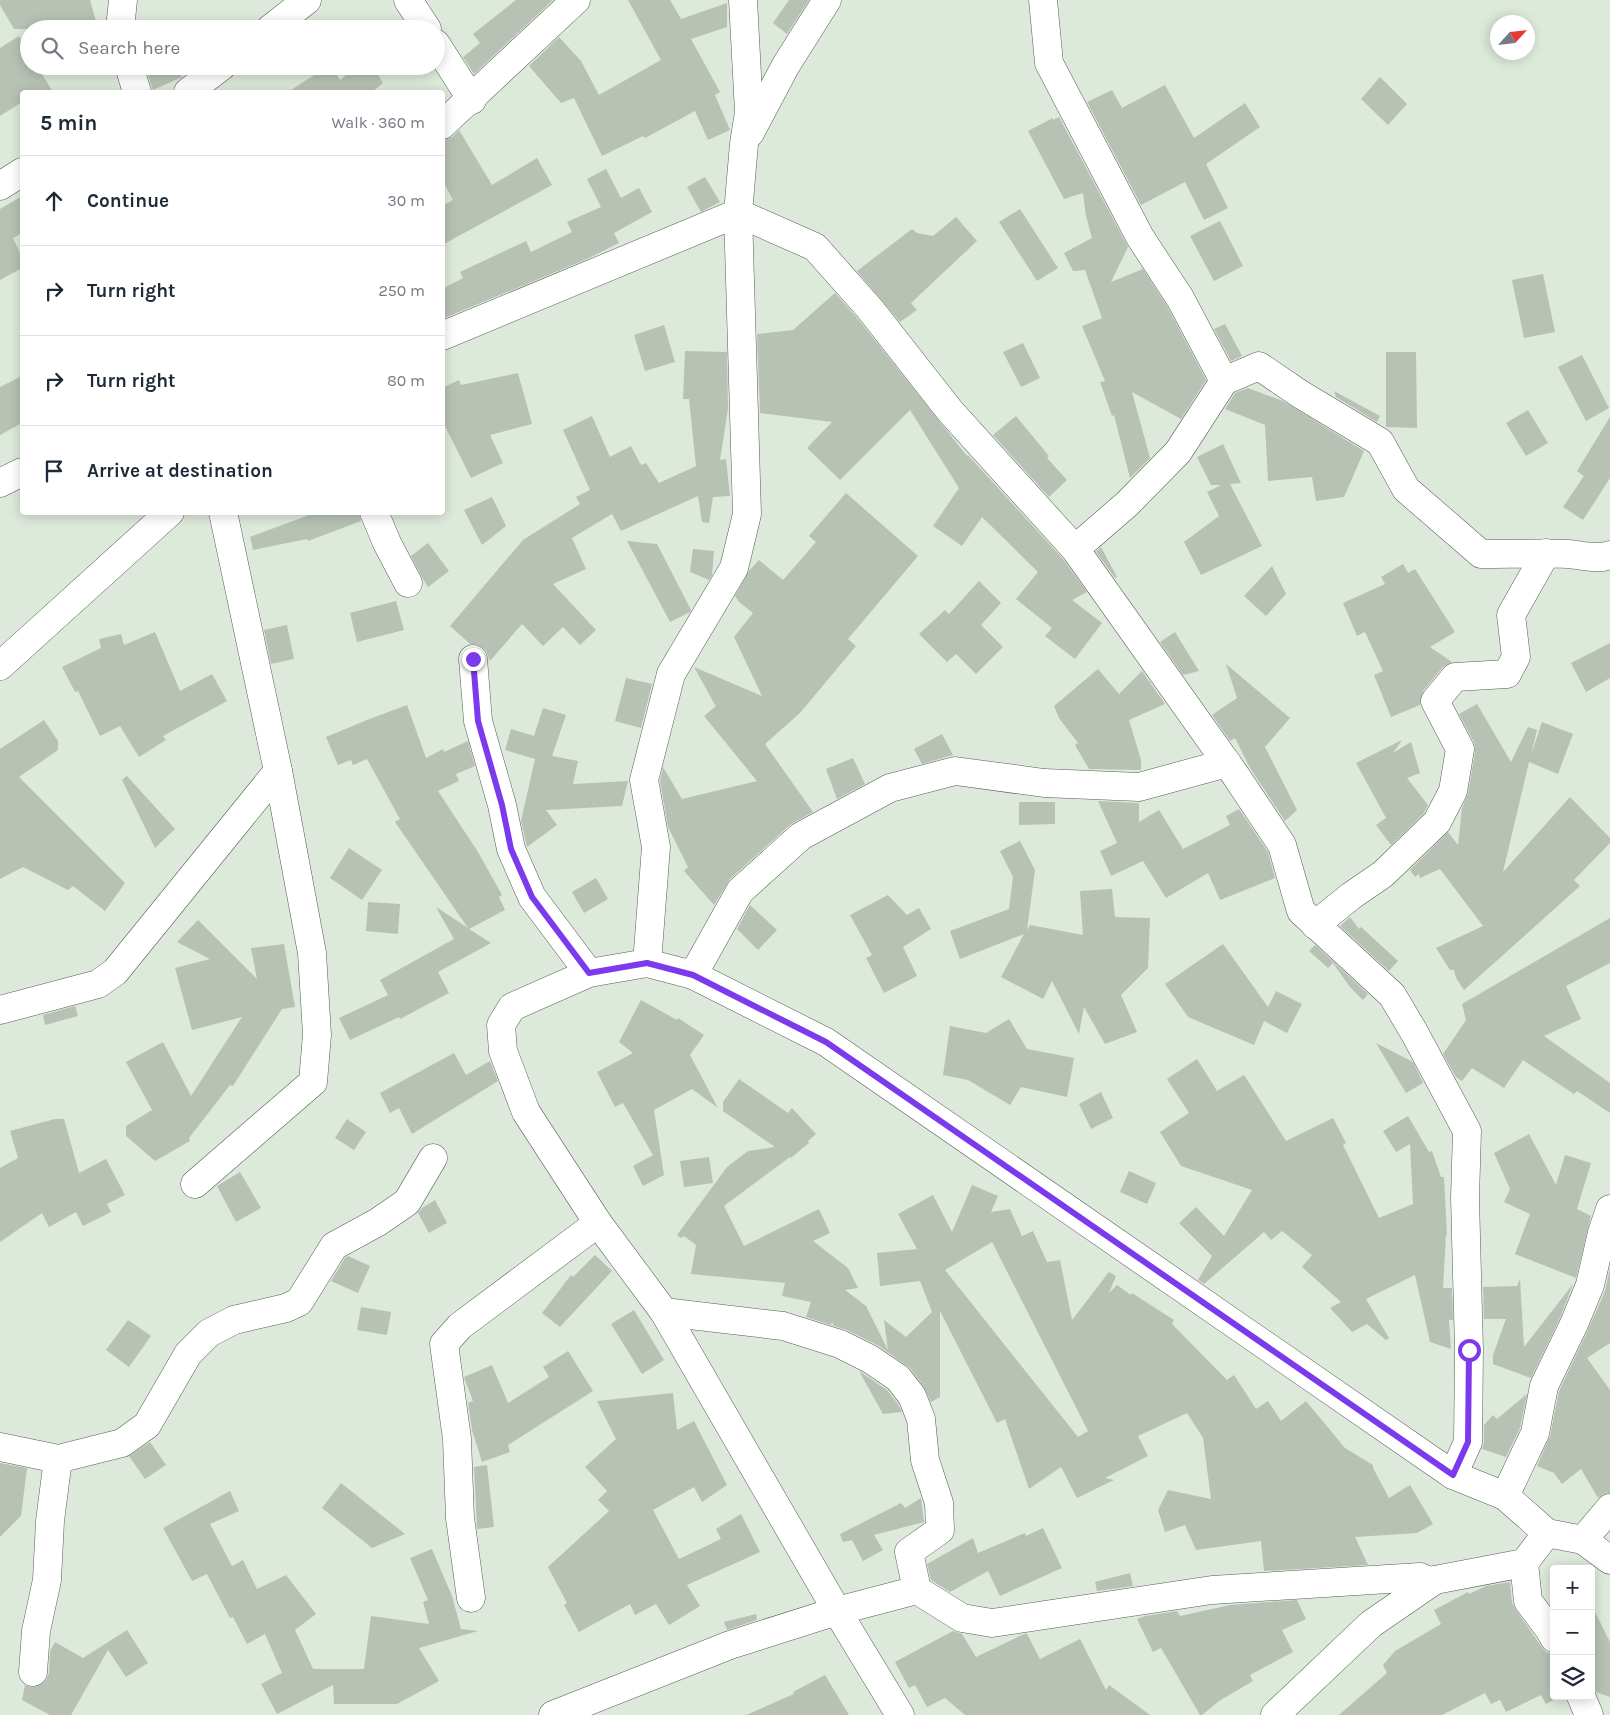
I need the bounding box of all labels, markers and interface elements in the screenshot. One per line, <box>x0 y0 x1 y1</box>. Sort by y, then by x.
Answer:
north arrow <box>1490 15 1535 60</box>
search box <box>20 20 445 75</box>
icon: search <box>38 34 66 62</box>
text: Search here <box>78 37 180 59</box>
text: 5 min <box>40 111 97 135</box>
text: Walk · 360 m <box>332 113 425 132</box>
icon: ahead <box>40 187 68 215</box>
text: Continue <box>87 190 169 212</box>
text: 30 m <box>387 191 425 210</box>
icon: right <box>40 277 68 305</box>
text: Turn right <box>87 280 176 302</box>
text: 250 m <box>378 281 425 300</box>
icon: right <box>40 367 68 395</box>
text: Turn right <box>87 370 176 392</box>
text: 80 m <box>387 371 425 390</box>
icon: arrive <box>40 457 68 485</box>
text: Arrive at destination <box>87 460 273 482</box>
route end <box>462 648 485 671</box>
route start <box>1458 1339 1481 1362</box>
map controls <box>1550 1565 1595 1700</box>
button: + <box>1550 1565 1595 1610</box>
button: − <box>1550 1610 1595 1655</box>
button: layers <box>1550 1655 1595 1700</box>

